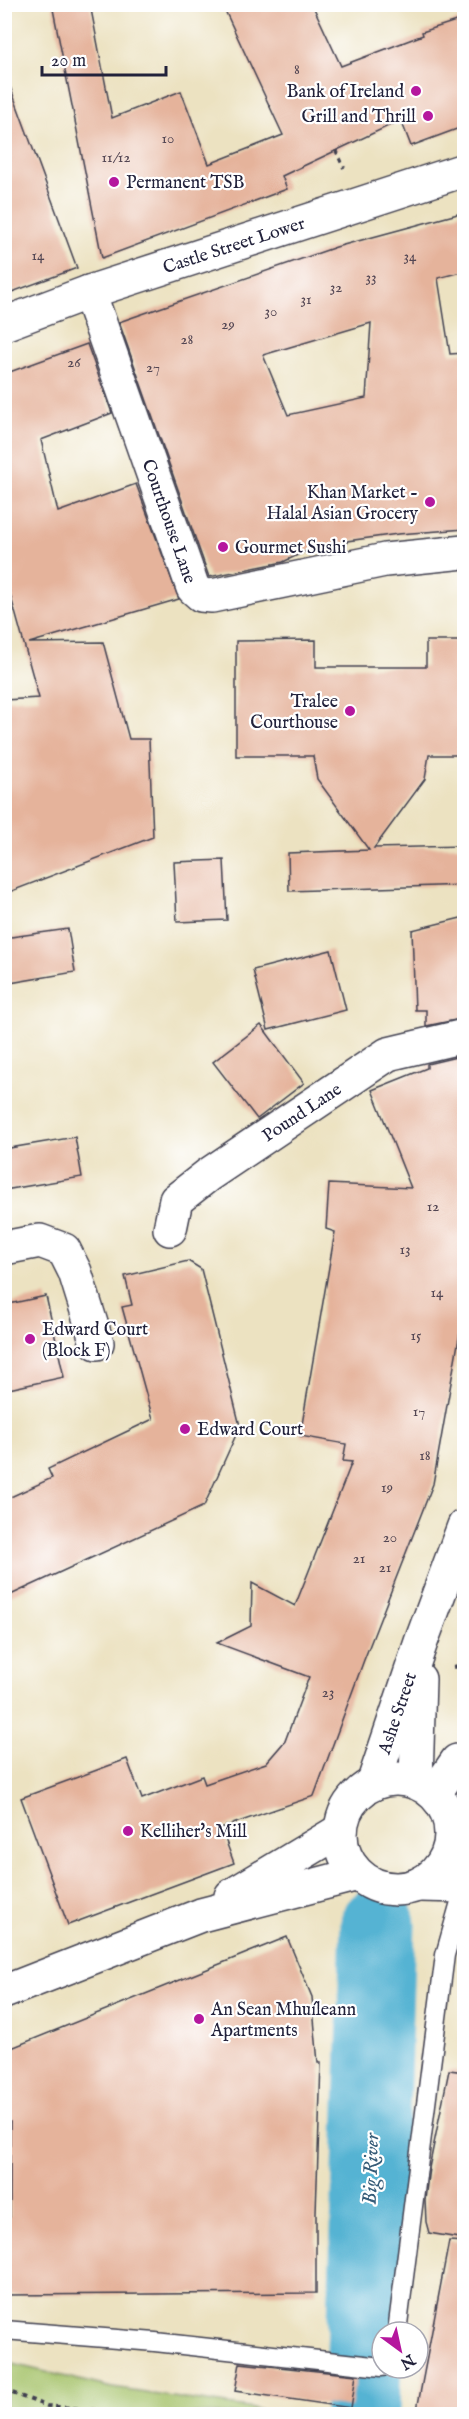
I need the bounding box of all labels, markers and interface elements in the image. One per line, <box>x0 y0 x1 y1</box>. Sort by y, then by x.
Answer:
scale bar <box>42 39 166 77</box>
text: 20 m <box>51 50 86 73</box>
house number: 8 <box>294 60 300 79</box>
place label: Bank of Ireland <box>287 81 404 104</box>
marker: Bank of Ireland <box>409 84 423 98</box>
place label: Grill and Thrill <box>302 106 416 129</box>
marker: Grill and Thrill <box>421 109 435 123</box>
house number: 10 <box>162 129 174 148</box>
house number: 11/12 <box>102 148 130 167</box>
place label: Permanent TSB <box>126 172 245 195</box>
marker: Permanent TSB <box>107 175 121 189</box>
street label: Castle Street Lower <box>160 212 308 280</box>
house number: 14 <box>32 246 45 265</box>
house number: 34 <box>404 247 417 266</box>
house number: 33 <box>365 268 377 287</box>
house number: 32 <box>330 278 342 297</box>
house number: 31 <box>300 290 312 309</box>
house number: 30 <box>265 302 277 321</box>
house number: 29 <box>221 315 235 334</box>
house number: 28 <box>181 330 194 349</box>
house number: 26 <box>67 353 81 372</box>
house number: 27 <box>146 358 160 377</box>
street label: Courthouse Lane <box>136 457 201 587</box>
place label: Khan Market - Halal Asian Grocery <box>267 482 418 526</box>
marker: Khan Market - Halal Asian Grocery <box>423 495 437 509</box>
place label: Gourmet Sushi <box>235 537 347 560</box>
marker: Gourmet Sushi <box>216 540 230 554</box>
place label: Tralee Courthouse <box>250 691 338 735</box>
marker: Tralee Courthouse <box>343 704 357 718</box>
street label: Pound Lane <box>258 1079 346 1148</box>
house number: 12 <box>427 1197 439 1216</box>
house number: 13 <box>399 1240 411 1259</box>
house number: 14 <box>431 1283 444 1302</box>
place label: Edward Court (Block F) <box>42 1319 148 1363</box>
house number: 15 <box>410 1326 422 1345</box>
marker: Edward Court (Block F) <box>23 1332 37 1346</box>
house number: 17 <box>413 1402 425 1421</box>
place label: Edward Court <box>197 1419 303 1442</box>
marker: Edward Court <box>178 1422 192 1436</box>
house number: 18 <box>419 1446 431 1465</box>
house number: 19 <box>381 1478 393 1497</box>
house number: 20 <box>383 1528 397 1547</box>
house number: 21 <box>353 1549 365 1568</box>
house number: 21 <box>379 1558 391 1577</box>
street label: Ashe Street <box>374 1669 423 1758</box>
house number: 23 <box>322 1683 334 1702</box>
place label: Kelliher's Mill <box>140 1821 247 1844</box>
marker: Kelliher's Mill <box>121 1824 135 1838</box>
place label: An Sean Mhuíleann Apartments <box>210 1999 356 2043</box>
marker: An Sean Mhuíleann Apartments <box>192 2012 206 2026</box>
water label: Big River <box>358 2132 386 2205</box>
north arrow <box>370 2320 430 2380</box>
text: N <box>396 2348 419 2373</box>

